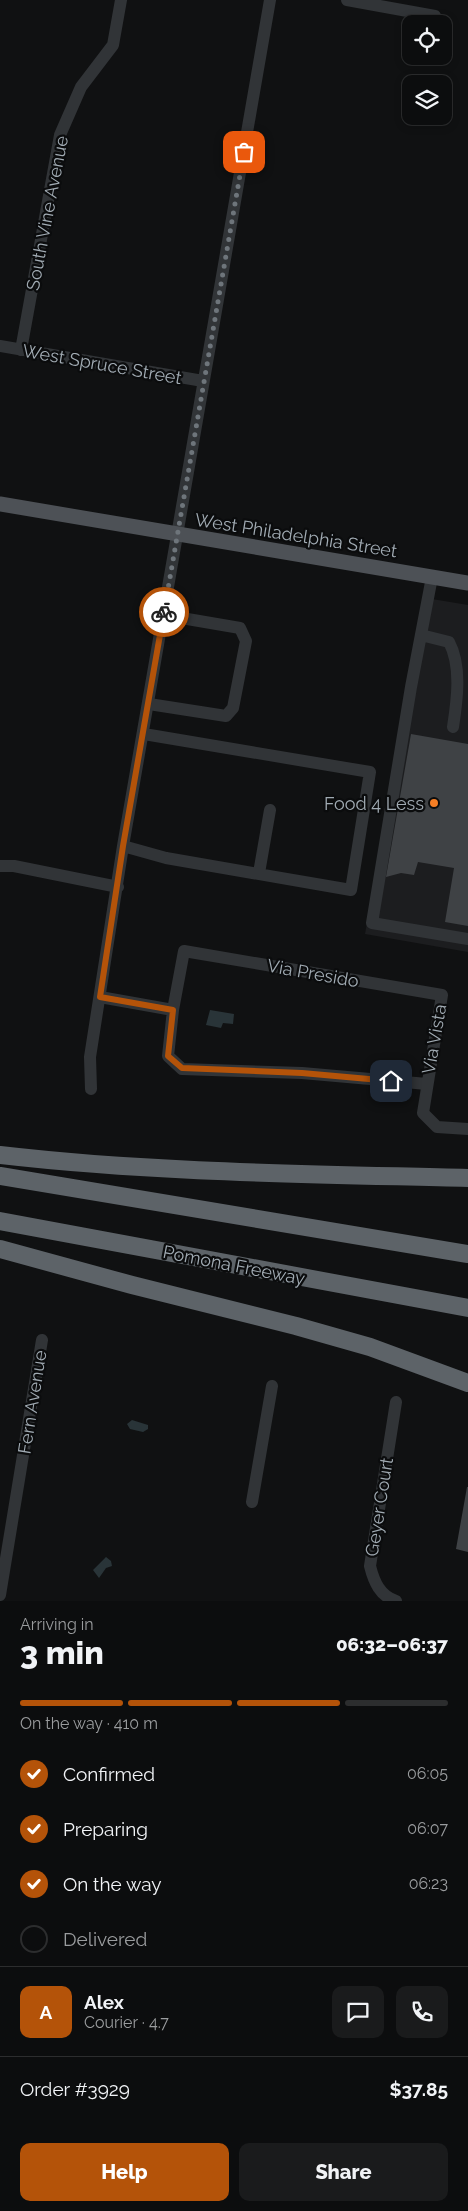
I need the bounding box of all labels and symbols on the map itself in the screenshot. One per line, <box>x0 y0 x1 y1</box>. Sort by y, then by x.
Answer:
pin <box>223 131 265 173</box>
street label: South Vine Avenue <box>22 133 72 292</box>
street label: West Spruce Street <box>21 340 183 388</box>
street label: West Philadelphia Street <box>193 509 399 561</box>
courier <box>139 587 189 637</box>
place label: Food 4 Less <box>324 793 424 814</box>
marker: Food 4 Less <box>428 797 440 809</box>
street label: Via Presido <box>265 955 361 991</box>
street label: Via Vista <box>418 1002 450 1076</box>
pin <box>370 1060 412 1102</box>
street label: Pomona Freeway <box>161 1241 307 1289</box>
street label: Fern Avenue <box>13 1348 51 1455</box>
street label: Geyer Court <box>361 1456 397 1558</box>

